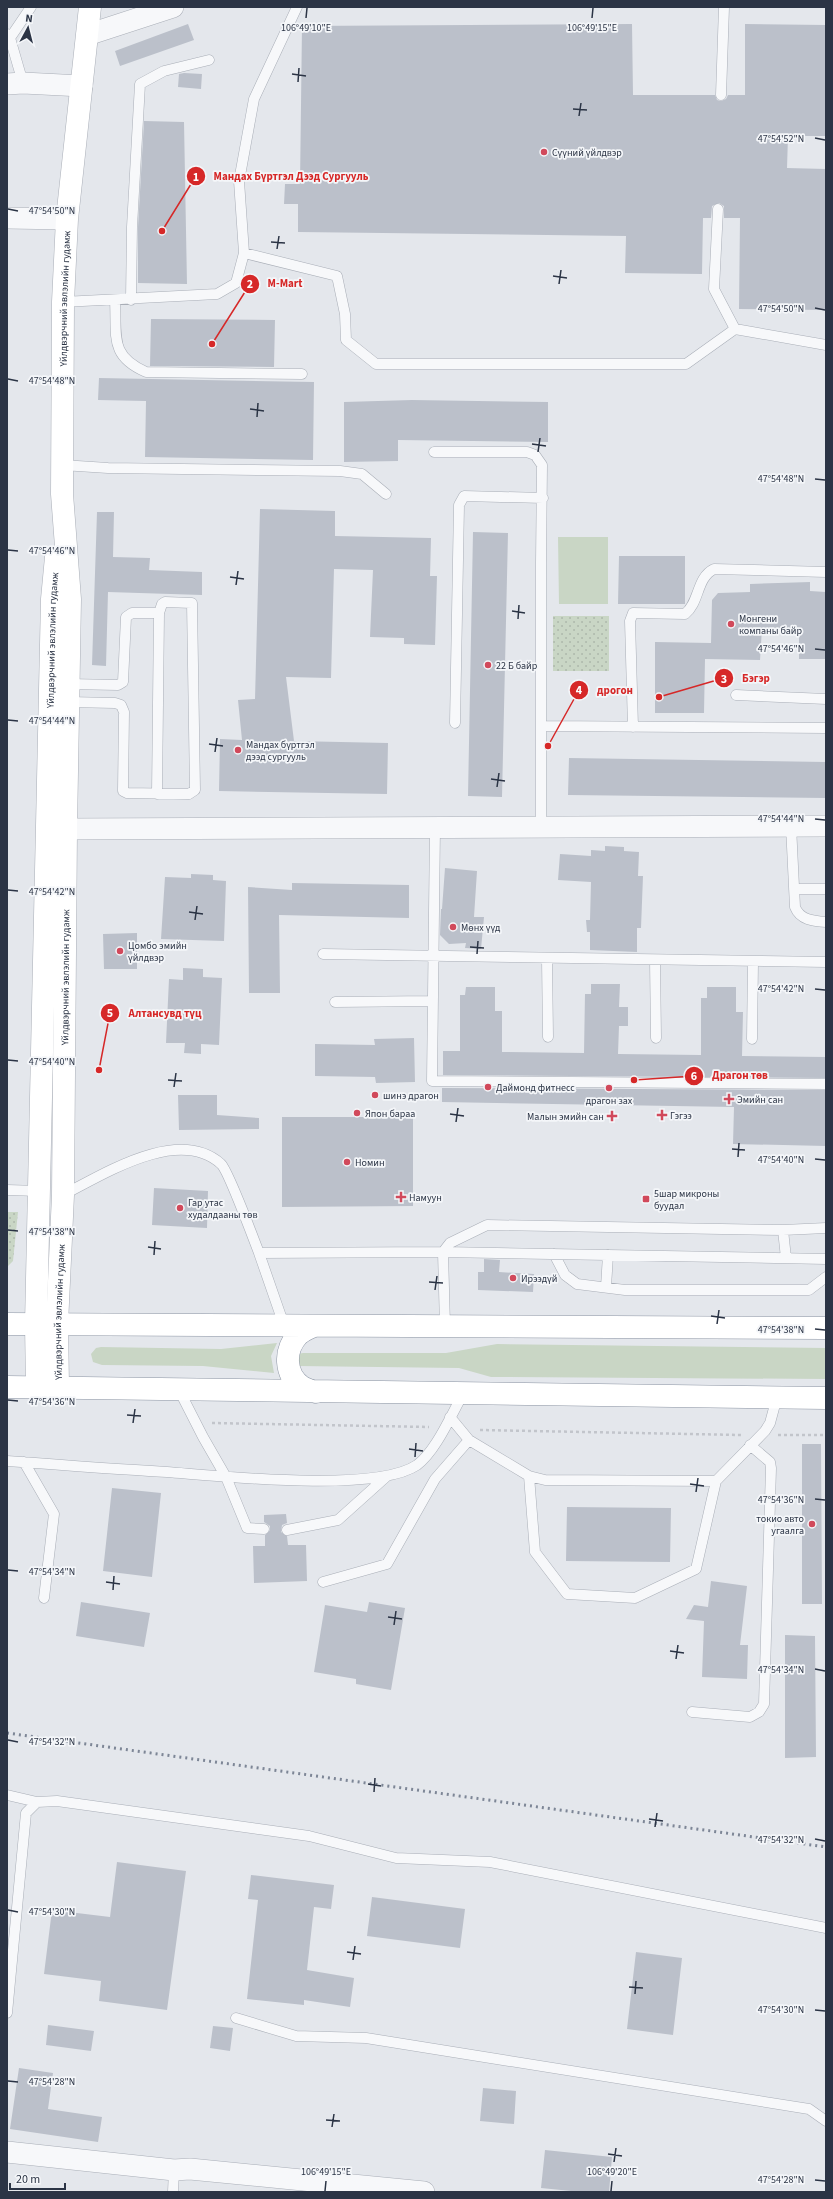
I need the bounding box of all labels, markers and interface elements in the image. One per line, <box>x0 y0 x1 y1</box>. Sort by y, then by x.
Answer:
north arrow <box>8 8 48 48</box>
text: N <box>25 11 34 26</box>
text: 106°49'10"E <box>281 21 331 35</box>
text: 106°49'15"E <box>567 21 617 35</box>
text: 47°54'52"N <box>758 132 804 146</box>
place label: Сүүний үйлдвэр <box>552 146 622 160</box>
marker: Сүүний үйлдвэр <box>539 147 549 157</box>
callout: Мандах Бүртгэл Дээд Сургууль <box>186 165 377 188</box>
text: 1 <box>193 169 199 186</box>
text: Мандах Бүртгэл Дээд Сургууль <box>214 169 369 184</box>
text: 47°54'50"N <box>29 204 75 218</box>
street label: Үйлдвэрчний эвлэлийн гудамж <box>57 230 74 367</box>
callout: M-Mart <box>240 272 311 295</box>
text: 2 <box>247 276 253 293</box>
text: M-Mart <box>268 276 303 291</box>
text: 47°54'50"N <box>758 302 804 316</box>
text: 47°54'48"N <box>29 374 75 388</box>
text: 47°54'48"N <box>758 472 804 486</box>
text: 47°54'46"N <box>29 544 75 558</box>
street label: Үйлдвэрчний эвлэлийн гудамж <box>44 572 63 709</box>
place label: Монгени компаны байр <box>739 612 802 638</box>
marker: Монгени компаны байр <box>726 619 736 629</box>
text: 47°54'46"N <box>758 642 804 656</box>
place label: 22 Б байр <box>496 659 538 673</box>
marker: 22 Б байр <box>483 660 493 670</box>
callout: Бэгэр <box>714 667 777 690</box>
text: 3 <box>721 671 727 688</box>
text: Бэгэр <box>742 671 770 686</box>
callout: дрогон <box>569 678 641 701</box>
text: 4 <box>576 682 583 699</box>
text: дрогон <box>597 683 633 698</box>
text: 47°54'44"N <box>29 714 75 728</box>
place label: Мандах бүртгэл дээд сургууль <box>246 738 315 764</box>
marker: Мандах бүртгэл дээд сургууль <box>233 745 243 755</box>
text: 47°54'44"N <box>758 812 804 826</box>
text: 47°54'42"N <box>29 885 75 899</box>
street label: Үйлдвэрчний эвлэлийн гудамж <box>58 909 73 1046</box>
place label: Мөнх үүд <box>461 921 501 935</box>
marker: Мөнх үүд <box>448 922 458 932</box>
place label: Цомбо эмийн үйлдвэр <box>128 939 187 965</box>
marker: Цомбо эмийн үйлдвэр <box>115 946 125 956</box>
text: 47°54'42"N <box>758 982 804 996</box>
callout: Алтансувд түц <box>100 1002 209 1025</box>
text: 5 <box>107 1005 113 1022</box>
text: Алтансувд түц <box>127 1006 202 1021</box>
text: 47°54'40"N <box>29 1055 75 1069</box>
callout: Драгон төв <box>684 1064 776 1087</box>
text: 6 <box>691 1068 697 1085</box>
text: Драгон төв <box>712 1068 768 1083</box>
place label: Даймонд фитнесс <box>496 1081 575 1095</box>
marker: Даймонд фитнесс <box>483 1082 493 1092</box>
marker: драгон зах <box>604 1083 614 1093</box>
place label: шинэ драгон <box>383 1089 439 1103</box>
marker: шинэ драгон <box>370 1090 380 1100</box>
place label: Эмийн сан <box>737 1093 783 1107</box>
place label: драгон зах <box>586 1094 633 1108</box>
marker: Эмийн сан <box>724 1094 734 1104</box>
place label: Япон бараа <box>365 1107 415 1121</box>
marker: Япон бараа <box>352 1108 362 1118</box>
place label: Гэгээ <box>670 1109 692 1123</box>
place label: Малын эмийн сан <box>527 1110 604 1124</box>
marker: Гэгээ <box>657 1110 667 1120</box>
marker: Малын эмийн сан <box>607 1111 617 1121</box>
text: 47°54'40"N <box>758 1153 804 1167</box>
place label: Номин <box>355 1156 385 1170</box>
marker: Номин <box>342 1157 352 1167</box>
place label: 5шар микроны буудал <box>654 1187 719 1213</box>
place label: Намуун <box>409 1191 442 1205</box>
marker: Намуун <box>396 1192 406 1202</box>
marker: 5шар микроны буудал <box>641 1194 651 1204</box>
place label: Гар утас худалдааны төв <box>188 1196 258 1222</box>
marker: Гар утас худалдааны төв <box>175 1203 185 1213</box>
text: 47°54'38"N <box>29 1225 75 1239</box>
street label: Үйлдвэрчний эвлэлийн гудамж <box>51 1244 69 1381</box>
place label: Ирээдүй <box>521 1272 557 1286</box>
marker: Ирээдүй <box>508 1273 518 1283</box>
text: 47°54'38"N <box>758 1323 804 1337</box>
text: 47°54'36"N <box>29 1395 75 1409</box>
text: 47°54'36"N <box>758 1493 804 1507</box>
place label: токио авто угаалга <box>756 1512 804 1538</box>
marker: токио авто угаалга <box>807 1519 817 1529</box>
text: 47°54'34"N <box>29 1565 75 1579</box>
text: 47°54'34"N <box>758 1663 804 1677</box>
text: 47°54'32"N <box>29 1735 75 1749</box>
text: 47°54'32"N <box>758 1833 804 1847</box>
text: 47°54'30"N <box>29 1905 75 1919</box>
text: 47°54'30"N <box>758 2003 804 2017</box>
text: 47°54'28"N <box>29 2075 75 2089</box>
scale bar <box>10 2165 65 2191</box>
text: 106°49'15"E <box>301 2165 351 2179</box>
text: 106°49'20"E <box>587 2165 637 2179</box>
text: 20 m <box>16 2171 40 2188</box>
text: 47°54'28"N <box>758 2173 804 2187</box>

